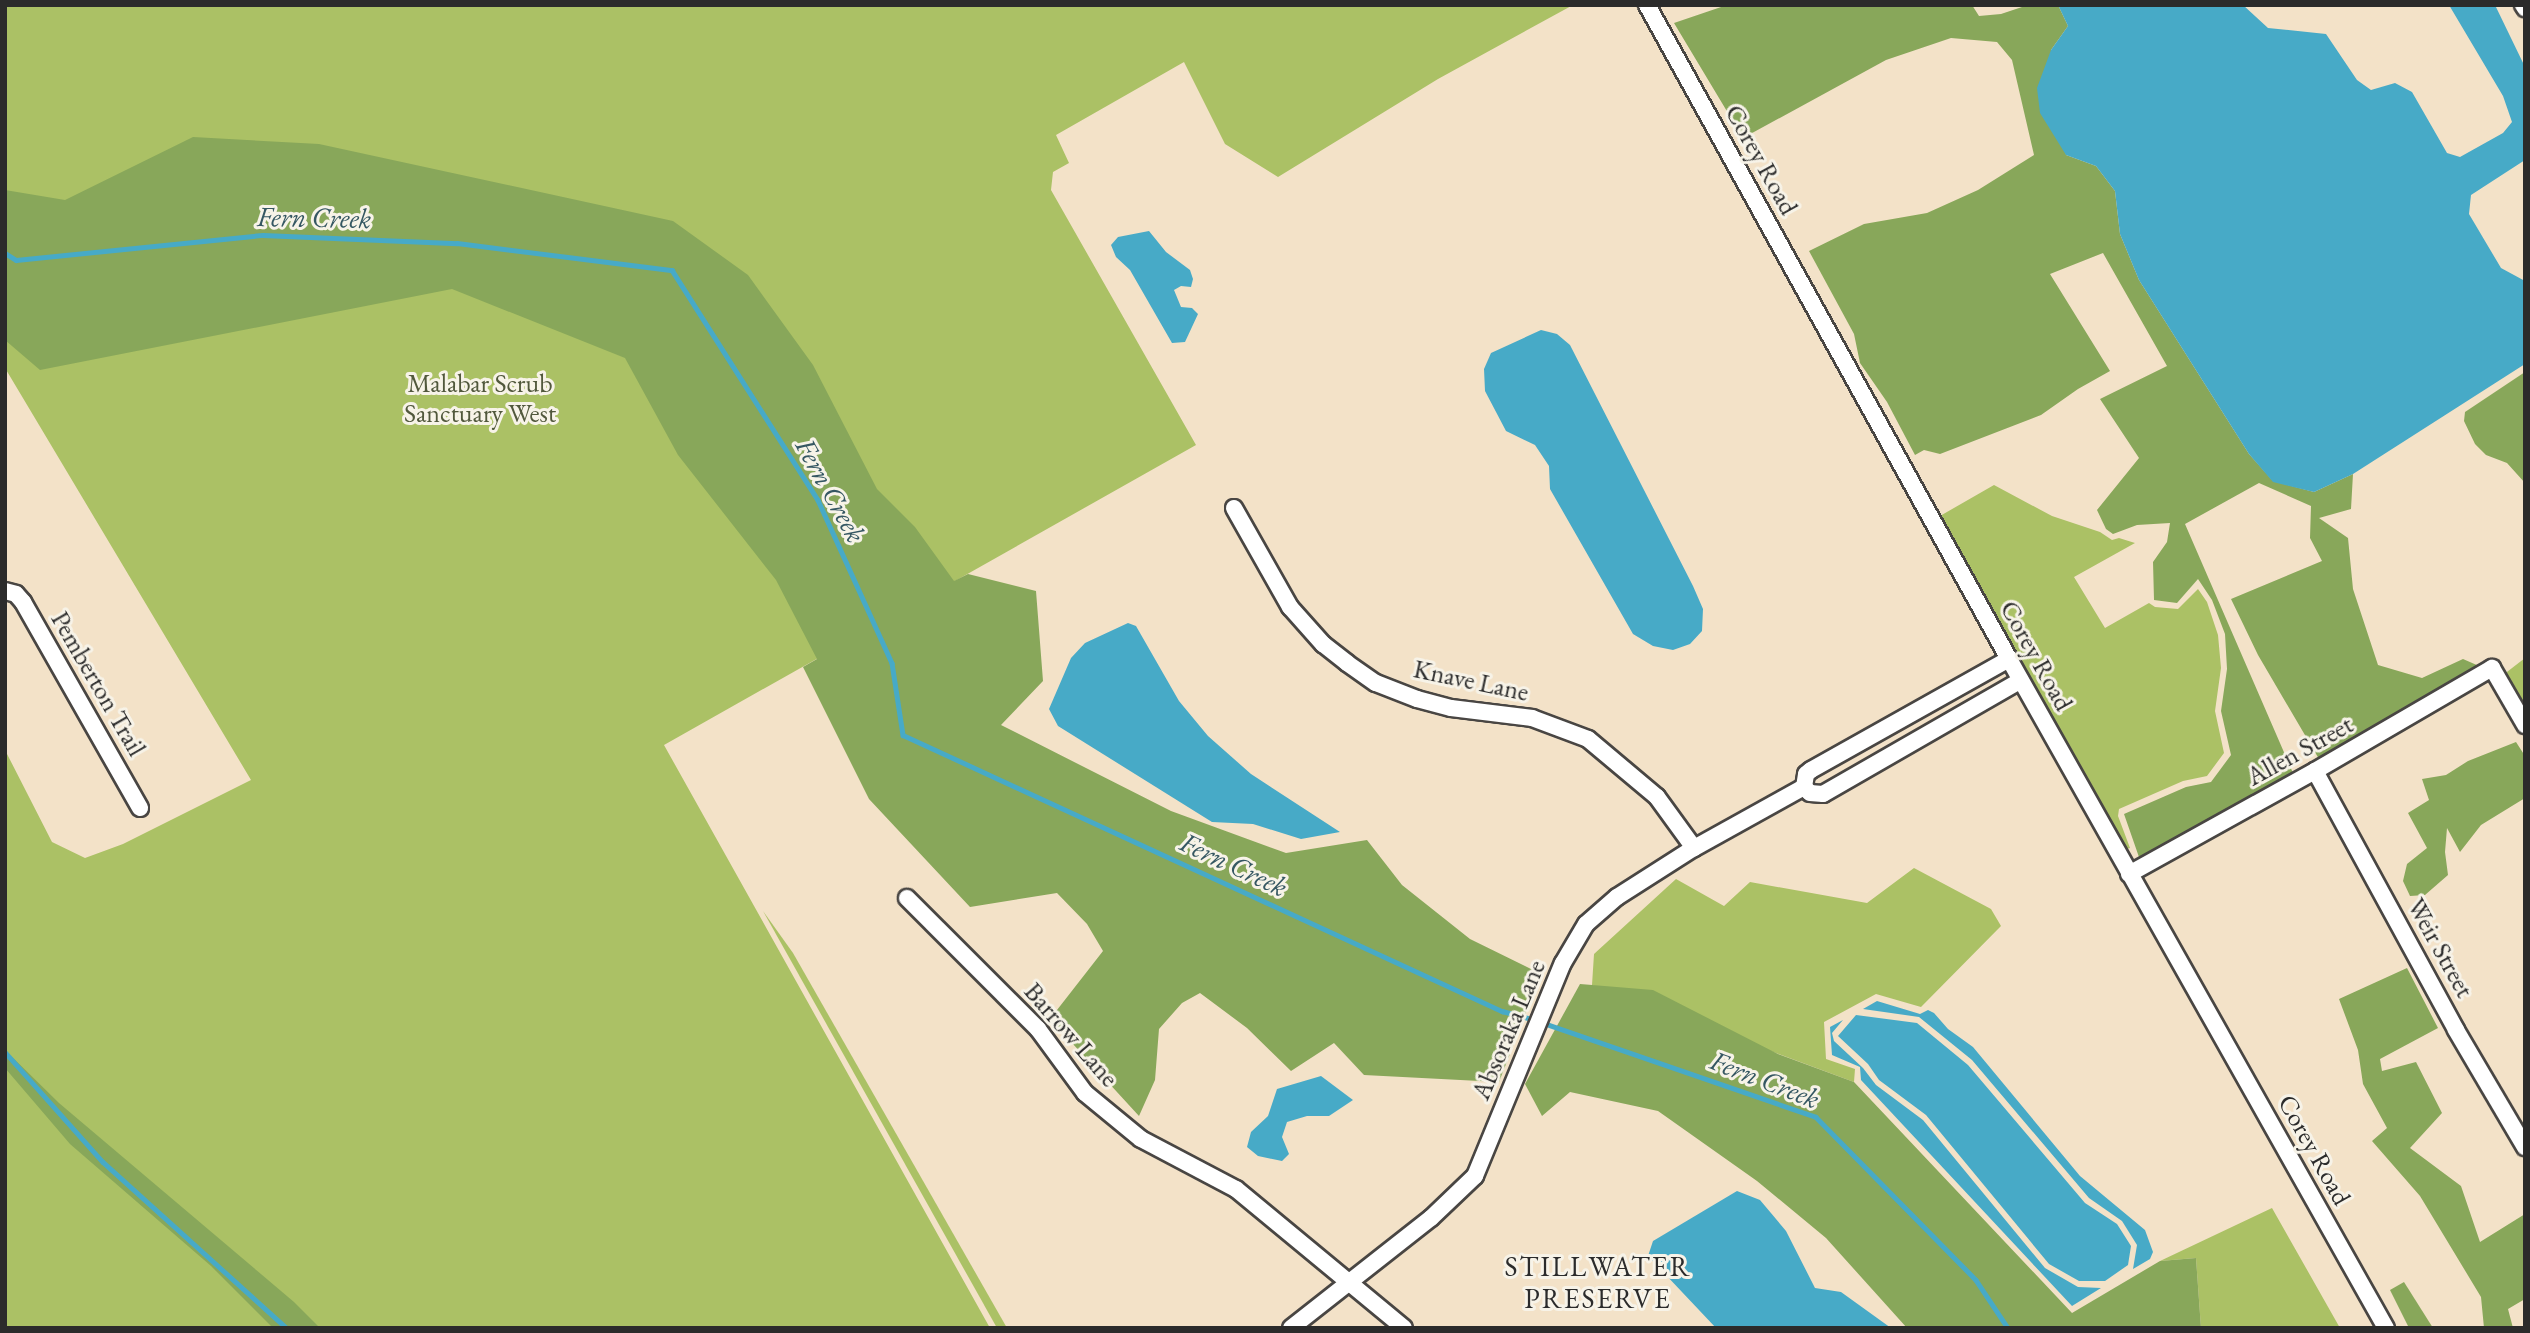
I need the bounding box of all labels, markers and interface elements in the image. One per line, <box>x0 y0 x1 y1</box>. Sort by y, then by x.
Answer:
street label: Corey Road <box>1718 99 1804 221</box>
water label: Fern Creek <box>257 199 371 235</box>
park label: Malabar Scrub Sanctuary West <box>404 368 556 430</box>
water label: Fern Creek <box>789 432 873 548</box>
street label: Corey Road <box>1993 595 2079 717</box>
street label: Pemberton Trail <box>44 606 152 762</box>
street label: Knave Lane <box>1411 654 1531 708</box>
street label: Allen Street <box>2241 709 2359 793</box>
water label: Fern Creek <box>1175 825 1293 903</box>
street label: Weir Street <box>2400 893 2480 1003</box>
street label: Absoraka Lane <box>1466 955 1552 1105</box>
street label: Barrow Lane <box>1017 976 1125 1094</box>
water label: Fern Creek <box>1706 1043 1824 1115</box>
street label: Corey Road <box>2271 1089 2357 1211</box>
district label: STILLWATER PRESERVE <box>1506 1249 1690 1315</box>

